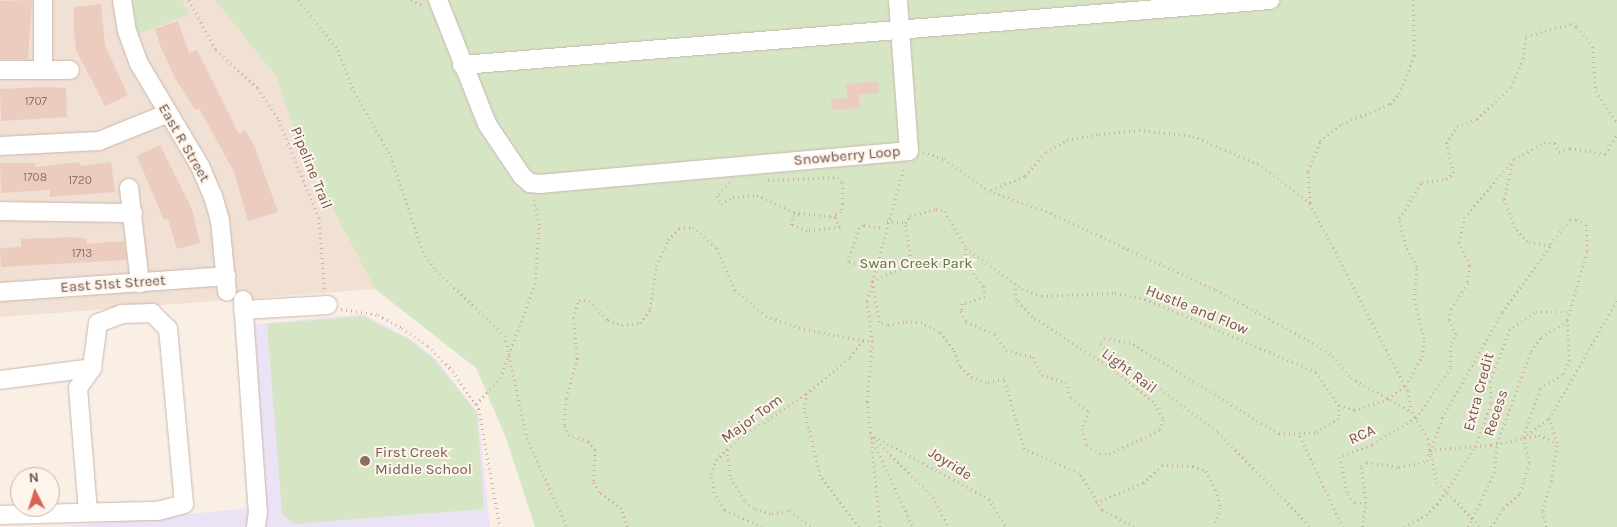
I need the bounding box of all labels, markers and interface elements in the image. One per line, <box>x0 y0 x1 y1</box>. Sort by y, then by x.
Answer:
house number: 1707 <box>25 95 47 109</box>
street label: East R Street <box>154 101 214 185</box>
street label: Pipeline Trail <box>286 124 336 212</box>
street label: Snowberry Loop <box>793 142 901 170</box>
house number: 1708 <box>23 171 47 185</box>
house number: 1720 <box>68 174 92 188</box>
house number: 1713 <box>72 247 92 261</box>
park label: Swan Creek Park <box>859 255 973 273</box>
street label: East 51st Street <box>60 271 166 297</box>
street label: Hustle and Flow <box>1143 281 1251 339</box>
street label: Light Rail <box>1098 344 1160 398</box>
street label: Extra Credit <box>1460 351 1498 433</box>
street label: Recess <box>1480 387 1512 439</box>
street label: Major Tom <box>718 391 786 447</box>
street label: RCA <box>1346 421 1378 449</box>
place label: First Creek Middle School <box>375 443 472 478</box>
street label: Joyride <box>925 444 975 484</box>
marker: First Creek Middle School <box>359 455 371 467</box>
north arrow <box>10 467 60 517</box>
text: N <box>28 469 39 486</box>

